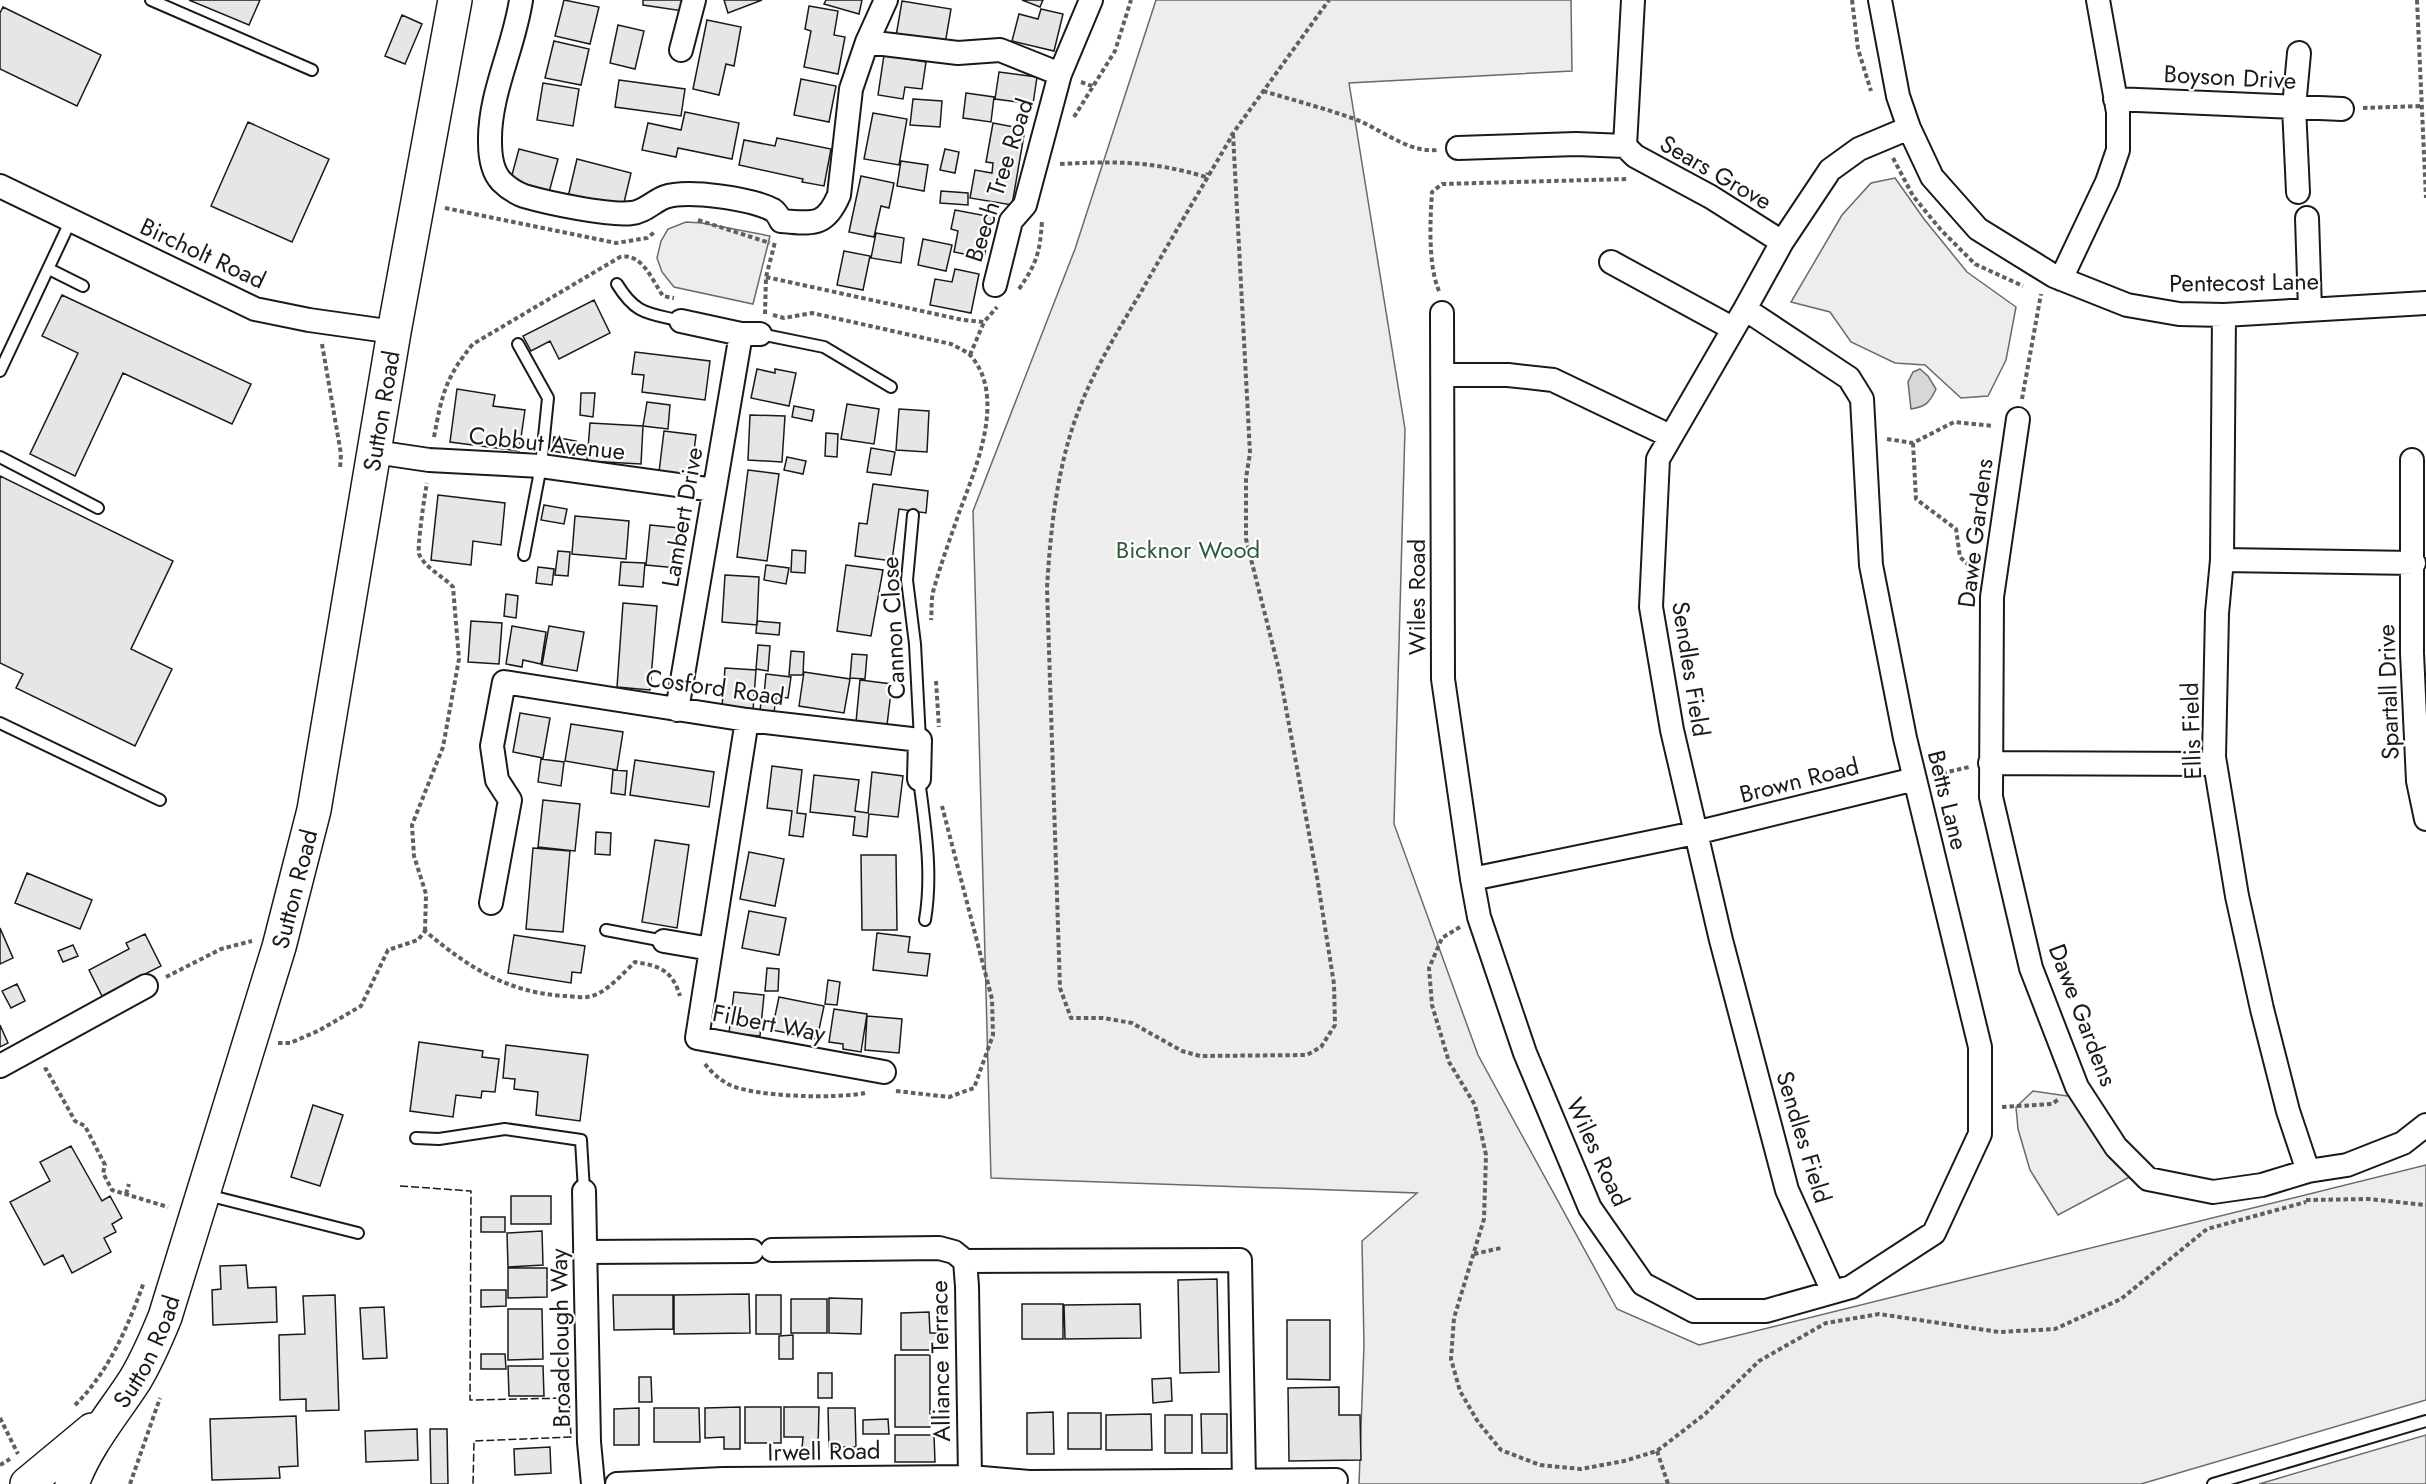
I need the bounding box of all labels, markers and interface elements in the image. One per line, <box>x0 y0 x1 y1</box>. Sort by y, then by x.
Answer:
street label: Boyson Drive <box>2163 56 2297 98</box>
street label: Beech Tree Road <box>956 94 1042 266</box>
street label: Sears Grove <box>1654 126 1778 218</box>
street label: Bircholt Road <box>134 209 272 297</box>
street label: Pentecost Lane <box>2169 263 2319 301</box>
street label: Sutton Road <box>353 348 408 474</box>
street label: Cobbut Avenue <box>467 417 627 469</box>
street label: Lambert Drive <box>652 444 712 590</box>
street label: Dawe Gardens <box>1948 456 2002 610</box>
park label: Bicknor Wood <box>1116 532 1260 567</box>
street label: Wiles Road <box>1399 539 1434 655</box>
street label: Cannon Close <box>872 556 914 700</box>
street label: Sendles Field <box>1663 599 1719 739</box>
street label: Spartall Drive <box>2368 624 2408 760</box>
street label: Cosford Road <box>643 660 787 714</box>
street label: Ellis Field <box>2172 682 2210 780</box>
street label: Betts Lane <box>1919 747 1977 853</box>
street label: Brown Road <box>1736 748 1862 812</box>
street label: Sutton Road <box>262 825 326 952</box>
street label: Dawe Gardens <box>2040 939 2126 1091</box>
street label: Filbert Way <box>710 995 829 1051</box>
street label: Sendles Field <box>1767 1067 1841 1207</box>
street label: Wiles Road <box>1558 1092 1638 1212</box>
street label: Broadclough Way <box>541 1248 579 1428</box>
street label: Alliance Terrace <box>921 1280 959 1442</box>
street label: Sutton Road <box>104 1291 188 1415</box>
street label: Irwell Road <box>767 1433 881 1469</box>

